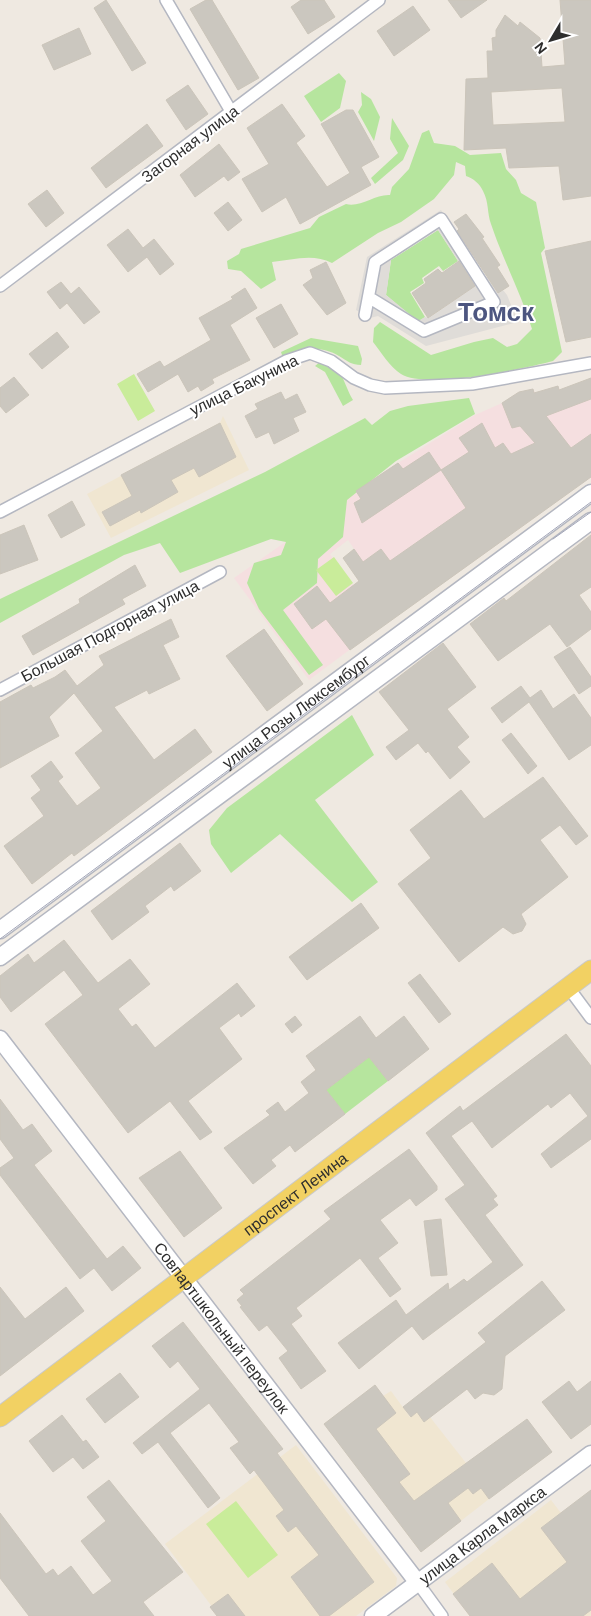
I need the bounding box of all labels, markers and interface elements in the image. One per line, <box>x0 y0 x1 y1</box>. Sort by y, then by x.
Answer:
north arrow <box>526 15 576 65</box>
text: N <box>531 38 551 58</box>
street label: Загорная улица <box>137 101 243 187</box>
district label: Томск <box>458 295 535 329</box>
street label: улица Бакунина <box>186 350 302 420</box>
street label: Большая Подгорная улица <box>17 575 203 687</box>
street label: улица Розы Люксембург <box>218 649 374 773</box>
street label: проспект Ленина <box>239 1147 352 1240</box>
street label: Совпартшкольный переулок <box>149 1238 295 1418</box>
street label: улица Карла Маркса <box>415 1481 550 1589</box>

